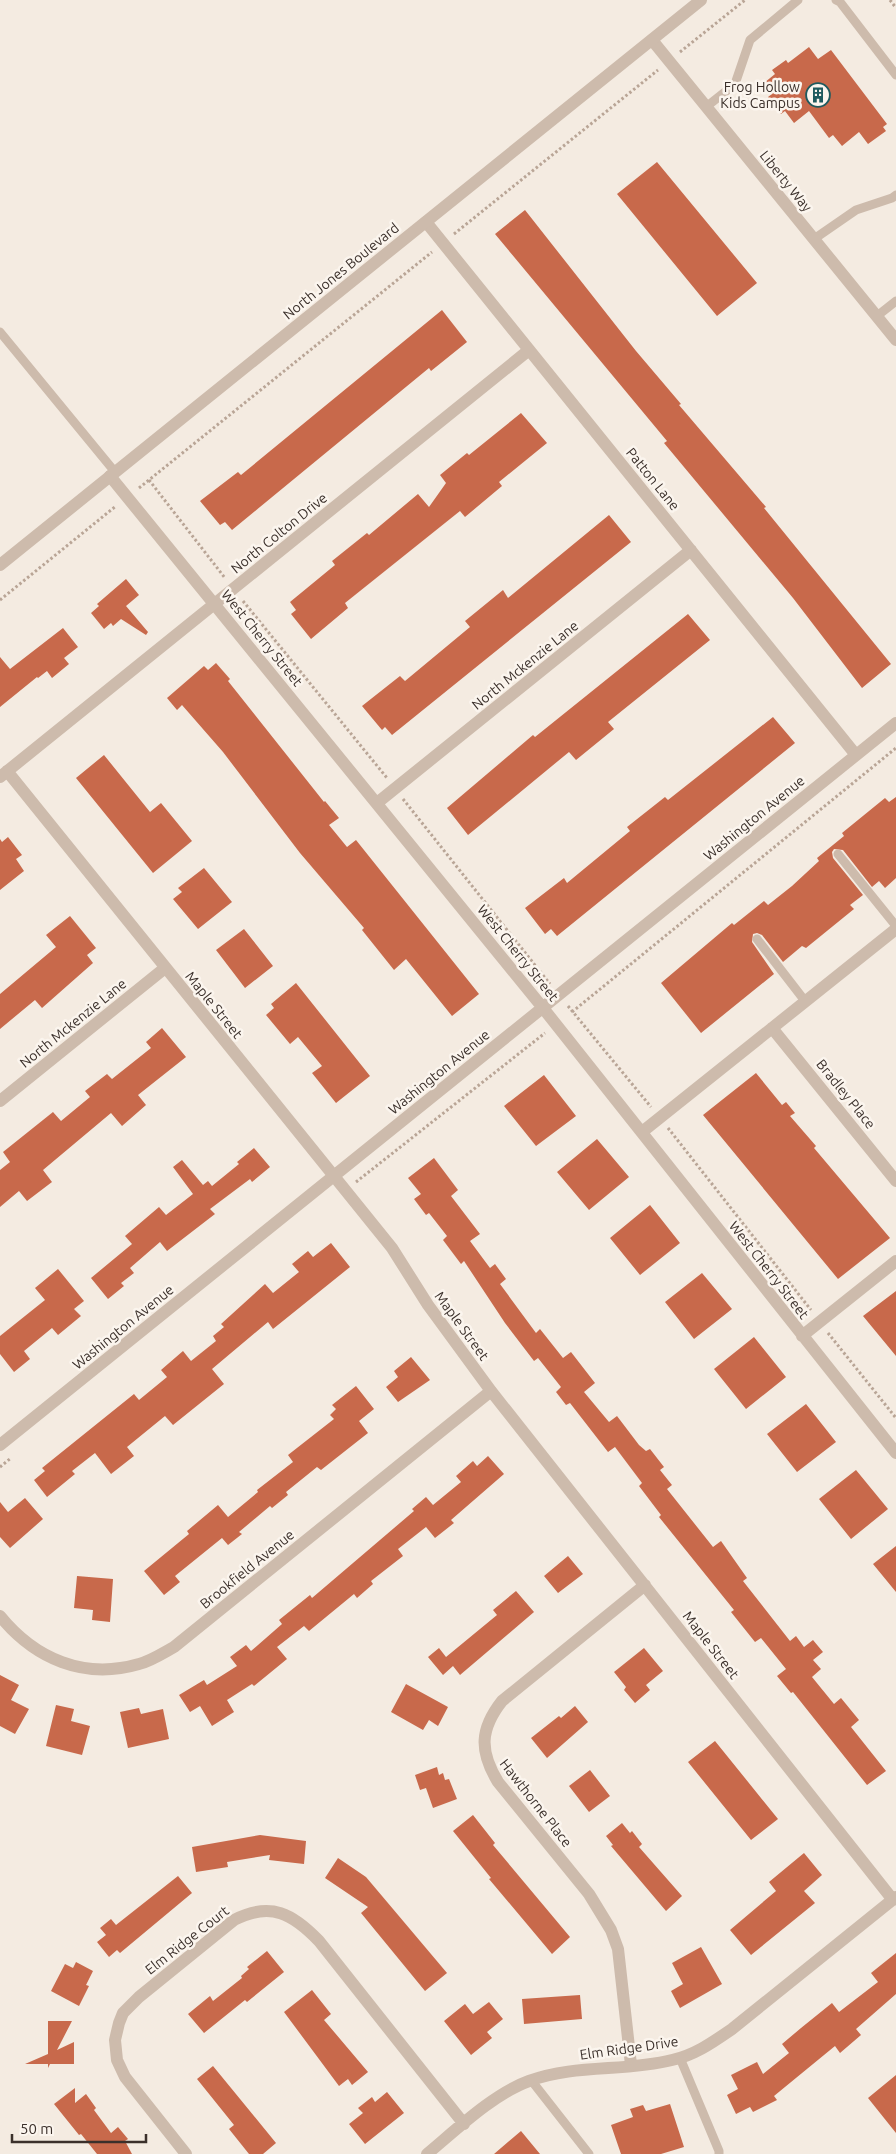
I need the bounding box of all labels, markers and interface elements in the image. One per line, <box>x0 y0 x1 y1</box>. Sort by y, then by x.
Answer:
place label: Frog Hollow Kids Campus <box>720 79 800 111</box>
building icon: Frog Hollow Kids Campus <box>805 82 831 108</box>
street label: Liberty Way <box>757 147 816 215</box>
street label: North Jones Boulevard <box>280 219 402 323</box>
street label: Patton Lane <box>623 444 683 514</box>
street label: North Colton Drive <box>228 489 330 577</box>
street label: West Cherry Street <box>218 587 306 690</box>
street label: North Mckenzie Lane <box>469 617 581 713</box>
street label: Washington Avenue <box>700 772 808 864</box>
street label: West Cherry Street <box>474 902 562 1005</box>
street label: Maple Street <box>182 968 246 1042</box>
street label: North Mckenzie Lane <box>17 975 129 1071</box>
street label: Washington Avenue <box>385 1026 493 1118</box>
street label: Bradley Place <box>813 1056 879 1132</box>
street label: West Cherry Street <box>726 1218 812 1322</box>
street label: Washington Avenue <box>69 1281 177 1373</box>
street label: Maple Street <box>432 1288 493 1364</box>
street label: Brookfield Avenue <box>197 1526 297 1612</box>
street label: Maple Street <box>680 1608 743 1682</box>
street label: Hawthorne Place <box>497 1756 575 1850</box>
street label: Elm Ridge Court <box>142 1902 232 1978</box>
street label: Elm Ridge Drive <box>579 2033 679 2063</box>
scale bar <box>12 2112 146 2144</box>
text: 50 m <box>20 2120 53 2137</box>

